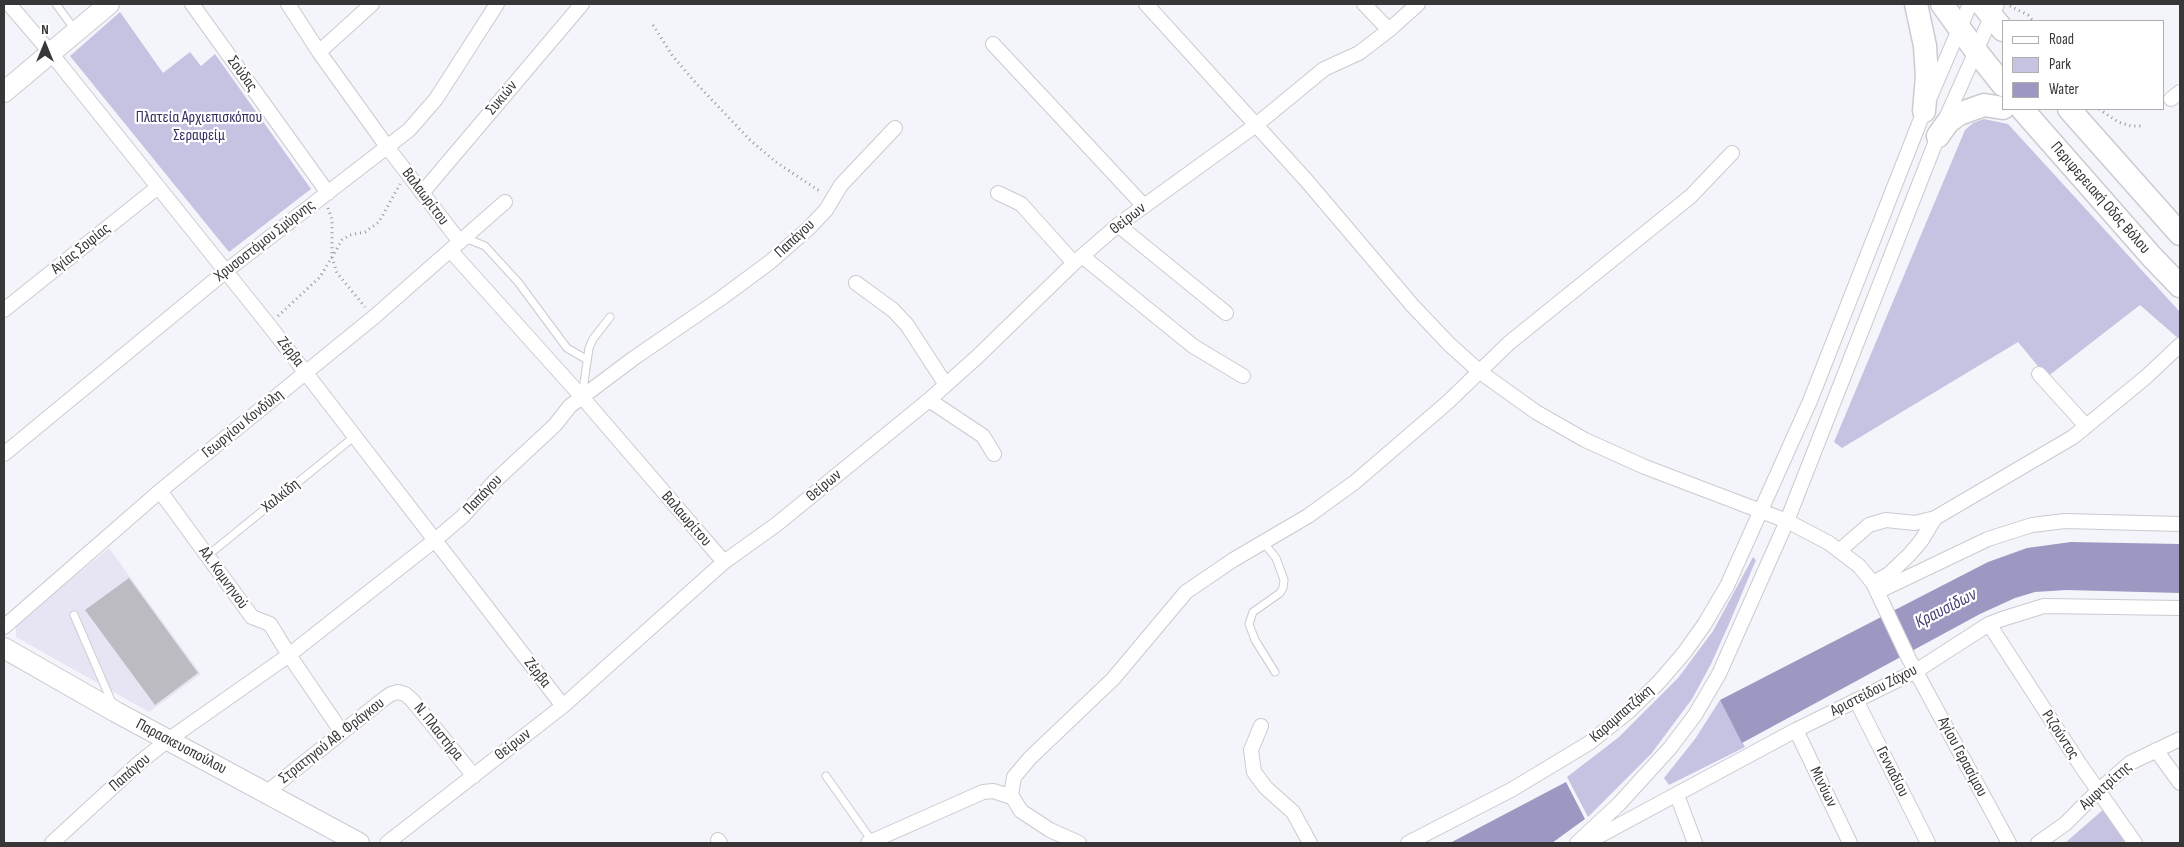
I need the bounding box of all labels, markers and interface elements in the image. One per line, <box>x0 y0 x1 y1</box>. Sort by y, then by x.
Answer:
north arrow <box>20 20 70 70</box>
legend <box>2002 20 2164 110</box>
text: N <box>41 21 49 38</box>
text: Road <box>2049 30 2074 49</box>
street label: Σούδας <box>223 52 261 96</box>
text: Park <box>2049 55 2071 74</box>
street label: Συκιών <box>482 77 522 119</box>
text: Water <box>2049 80 2079 99</box>
park label: Πλατεία Αρχιεπισκόπου Σεραφείμ <box>136 108 262 146</box>
street label: Περιφερειακή Οδός Βόλου <box>2046 138 2154 258</box>
street label: Βαλαωρίτου <box>397 165 453 229</box>
street label: Χρυσοστόμου Σμύρνης <box>211 196 319 286</box>
street label: Θείρων <box>1106 199 1150 239</box>
street label: Παπάγου <box>771 216 819 262</box>
street label: Αγίας Σοφίας <box>47 219 115 279</box>
street label: Ζέρβα <box>272 333 308 371</box>
street label: Γεωργίου Κονδύλη <box>199 385 287 463</box>
street label: Θείρων <box>802 466 846 506</box>
street label: Παπάγου <box>459 471 507 519</box>
street label: Χαλκίδη <box>258 475 304 517</box>
street label: Βαλαωρίτου <box>657 488 715 550</box>
street label: Αλ. Κομνηνού <box>194 543 252 613</box>
water label: Κραυσίδων <box>1912 584 1980 634</box>
street label: Ζέρβα <box>519 654 555 692</box>
street label: Αριστείδου Ζάχου <box>1827 661 1921 721</box>
street label: Καραμπατζάκη <box>1586 681 1658 747</box>
street label: Στρατηγού Αθ. Φράγκου <box>275 694 389 788</box>
street label: Ν. Πλαστήρα <box>409 699 467 765</box>
street label: Ριζούντος <box>2037 707 2083 763</box>
street label: Αγίου Γερασίμου <box>1933 714 1991 800</box>
street label: Παρασκευοπούλου <box>132 715 230 779</box>
street label: Θείρων <box>491 725 535 765</box>
street label: Γενναδίου <box>1871 744 1913 800</box>
street label: Παπάγου <box>106 750 154 796</box>
street label: Αμφιτρίτης <box>2076 758 2136 814</box>
street label: Μινύων <box>1805 764 1841 810</box>

